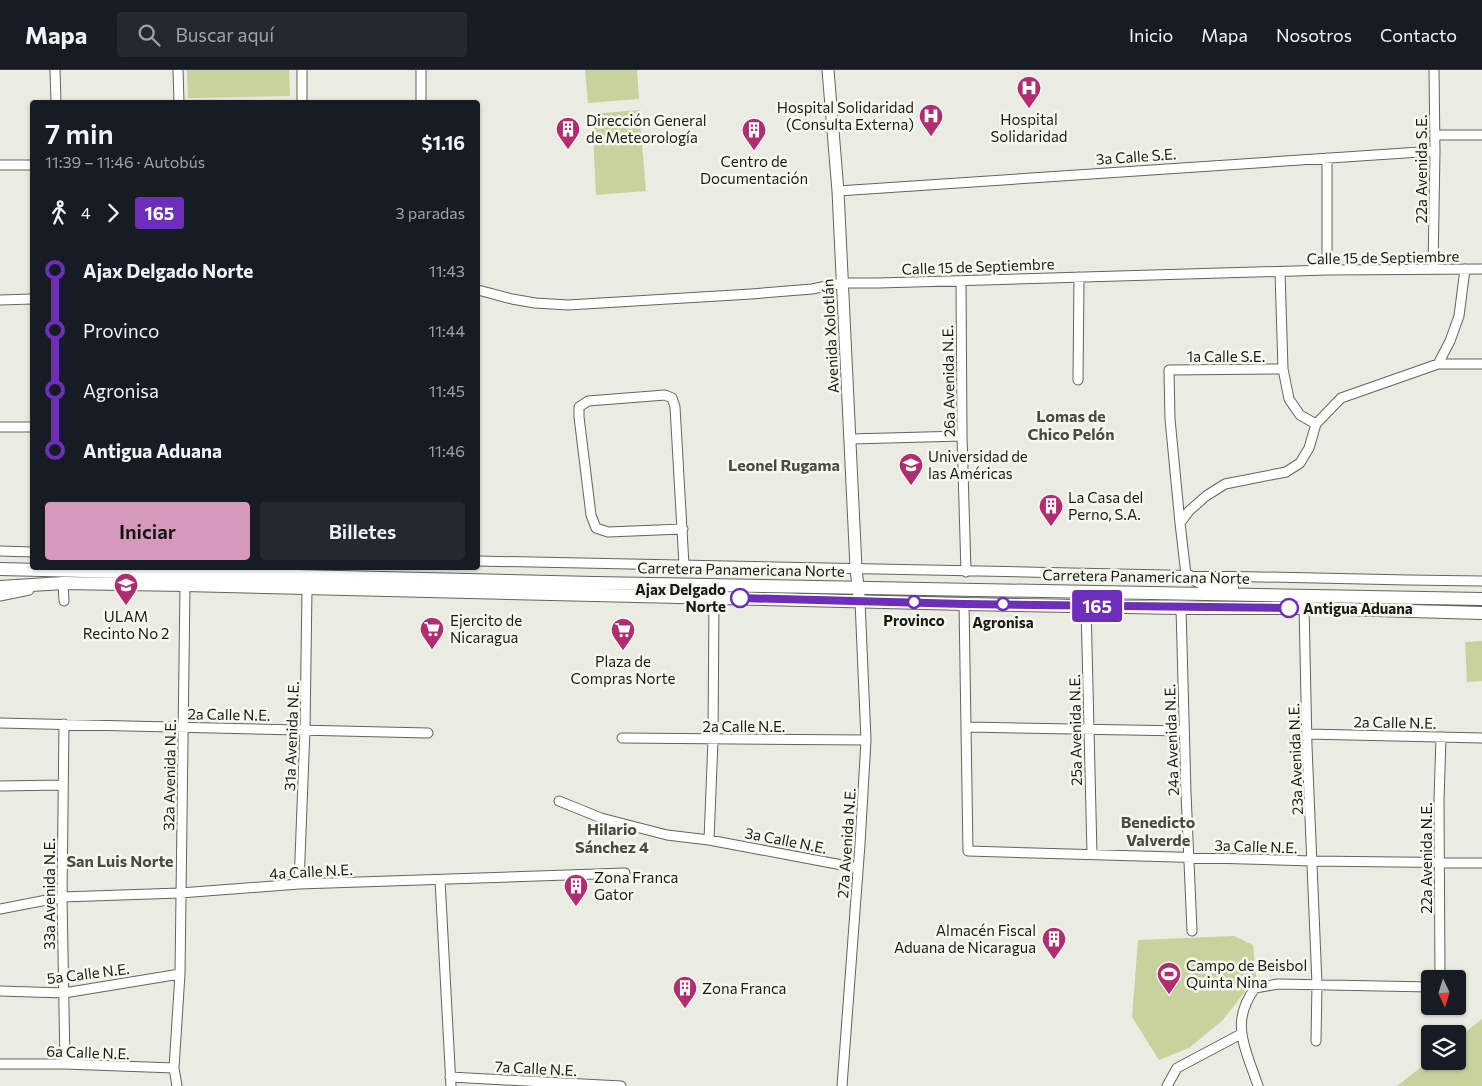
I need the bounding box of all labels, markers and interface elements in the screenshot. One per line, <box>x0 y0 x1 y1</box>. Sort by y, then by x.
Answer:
search box <box>117 12 467 57</box>
text: Mapa <box>25 20 87 49</box>
icon: search <box>135 21 163 49</box>
text: Buscar aquí <box>175 23 274 46</box>
text: Inicio <box>1129 24 1173 46</box>
text: Mapa <box>1201 24 1248 46</box>
text: Nosotros <box>1276 24 1352 46</box>
text: Contacto <box>1380 24 1457 46</box>
hospital icon: Hospital Solidaridad <box>1016 75 1042 109</box>
place label: Hospital Solidaridad (Consulta Externa) <box>777 98 914 133</box>
hospital icon: Hospital Solidaridad (Consulta Externa) <box>918 103 944 137</box>
place label: Hospital Solidaridad <box>991 110 1067 145</box>
place label: Dirección General de Meteorología <box>586 111 707 146</box>
street label: 22a Avenida S.E. <box>1412 114 1430 224</box>
text: 7 min <box>45 116 114 150</box>
building icon: Dirección General de Meteorología <box>555 116 581 150</box>
building icon: Centro de Documentación <box>741 117 767 151</box>
text: $1.16 <box>422 131 465 154</box>
street label: 3a Calle S.E. <box>1095 144 1177 168</box>
text: 11:39 – 11:46 · Autobús <box>45 152 205 171</box>
place label: Centro de Documentación <box>700 152 808 187</box>
icon: walk <box>45 199 73 227</box>
icon: forward <box>99 199 127 227</box>
text: 165 <box>145 202 174 224</box>
text: 4 <box>81 203 91 222</box>
text: 3 paradas <box>395 203 465 222</box>
street label: Calle 15 de Septiembre <box>1306 247 1460 267</box>
street label: Calle 15 de Septiembre <box>901 254 1055 278</box>
text: Ajax Delgado Norte <box>83 259 253 282</box>
text: 11:43 <box>429 261 465 280</box>
street label: Avenida Xolotlán <box>818 278 842 394</box>
text: Provinco <box>83 319 159 342</box>
text: 11:44 <box>428 321 465 340</box>
street label: 26a Avenida N.E. <box>938 325 958 437</box>
street label: 1a Calle S.E. <box>1187 347 1265 365</box>
text: Agronisa <box>83 379 159 402</box>
text: 11:45 <box>429 381 465 400</box>
district label: Lomas de Chico Pelón <box>1028 406 1114 443</box>
text: Antigua Aduana <box>83 439 222 462</box>
text: 11:46 <box>428 441 465 460</box>
place label: Universidad de las Américas <box>928 447 1028 482</box>
school or university icon: Universidad de las Américas <box>898 452 924 486</box>
district label: Leonel Rugama <box>728 455 840 474</box>
place label: La Casa del Perno, S.A. <box>1068 488 1143 523</box>
building icon: La Casa del Perno, S.A. <box>1038 493 1064 527</box>
button: Iniciar <box>45 502 250 560</box>
button: Billetes <box>260 502 465 560</box>
street label: Carretera Panamericana Norte <box>637 558 845 580</box>
street label: Carretera Panamericana Norte <box>1042 565 1250 587</box>
school or university icon: ULAM Recinto No 2 <box>113 572 139 606</box>
place label: Ajax Delgado Norte <box>635 580 726 615</box>
marker: Ajax Delgado Norte <box>730 588 750 608</box>
line badge: 165 <box>1068 590 1126 622</box>
marker: Provinco <box>907 595 921 609</box>
text: 165 <box>1082 595 1112 617</box>
marker: Agronisa <box>996 597 1010 611</box>
marker: Antigua Aduana <box>1279 598 1299 618</box>
place label: Antigua Aduana <box>1303 599 1413 617</box>
place label: ULAM Recinto No 2 <box>83 607 169 642</box>
place label: Ejercito de Nicaragua <box>450 611 522 646</box>
place label: Provinco <box>883 611 945 629</box>
place label: Agronisa <box>972 613 1034 631</box>
supermarket icon: Ejercito de Nicaragua <box>419 616 445 650</box>
supermarket icon: Plaza de Compras Norte <box>610 617 636 651</box>
place label: Plaza de Compras Norte <box>571 652 675 687</box>
street label: 25a Avenida N.E. <box>1065 674 1085 786</box>
street label: 31a Avenida N.E. <box>280 681 302 791</box>
street label: 24a Avenida N.E. <box>1160 684 1182 796</box>
street label: 23a Avenida N.E. <box>1284 703 1306 815</box>
street label: 2a Calle N.E. <box>187 704 271 724</box>
street label: 2a Calle N.E. <box>1353 712 1437 732</box>
street label: 2a Calle N.E. <box>703 717 785 735</box>
street label: 32a Avenida N.E. <box>159 719 179 831</box>
street label: 27a Avenida N.E. <box>833 787 859 899</box>
street label: 22a Avenida N.E. <box>1417 802 1435 914</box>
district label: Benedicto Valverde <box>1121 812 1196 849</box>
district label: Hilario Sánchez 4 <box>575 819 649 856</box>
street label: 3a Calle N.E. <box>743 823 829 857</box>
street label: 3a Calle N.E. <box>1214 836 1298 856</box>
street label: 33a Avenida N.E. <box>40 838 58 950</box>
district label: San Luis Norte <box>66 851 174 870</box>
street label: 4a Calle N.E. <box>269 860 353 882</box>
place label: Zona Franca Gator <box>594 868 678 903</box>
building icon: Zona Franca Gator <box>563 873 589 907</box>
place label: Almacén Fiscal Aduana de Nicaragua <box>894 921 1036 956</box>
building icon: Almacén Fiscal Aduana de Nicaragua <box>1041 926 1067 960</box>
place label: Campo de Beisbol Quinta Nina <box>1186 956 1307 991</box>
street label: 5a Calle N.E. <box>46 959 130 987</box>
sports icon: Campo de Beisbol Quinta Nina <box>1156 961 1182 995</box>
north arrow <box>1421 970 1466 1015</box>
map controls <box>1421 970 1466 1070</box>
building icon: Zona Franca <box>672 975 698 1009</box>
place label: Zona Franca <box>702 979 786 997</box>
button: layers <box>1421 1025 1466 1070</box>
street label: 6a Calle N.E. <box>46 1042 130 1062</box>
street label: 7a Calle N.E. <box>494 1057 578 1079</box>

